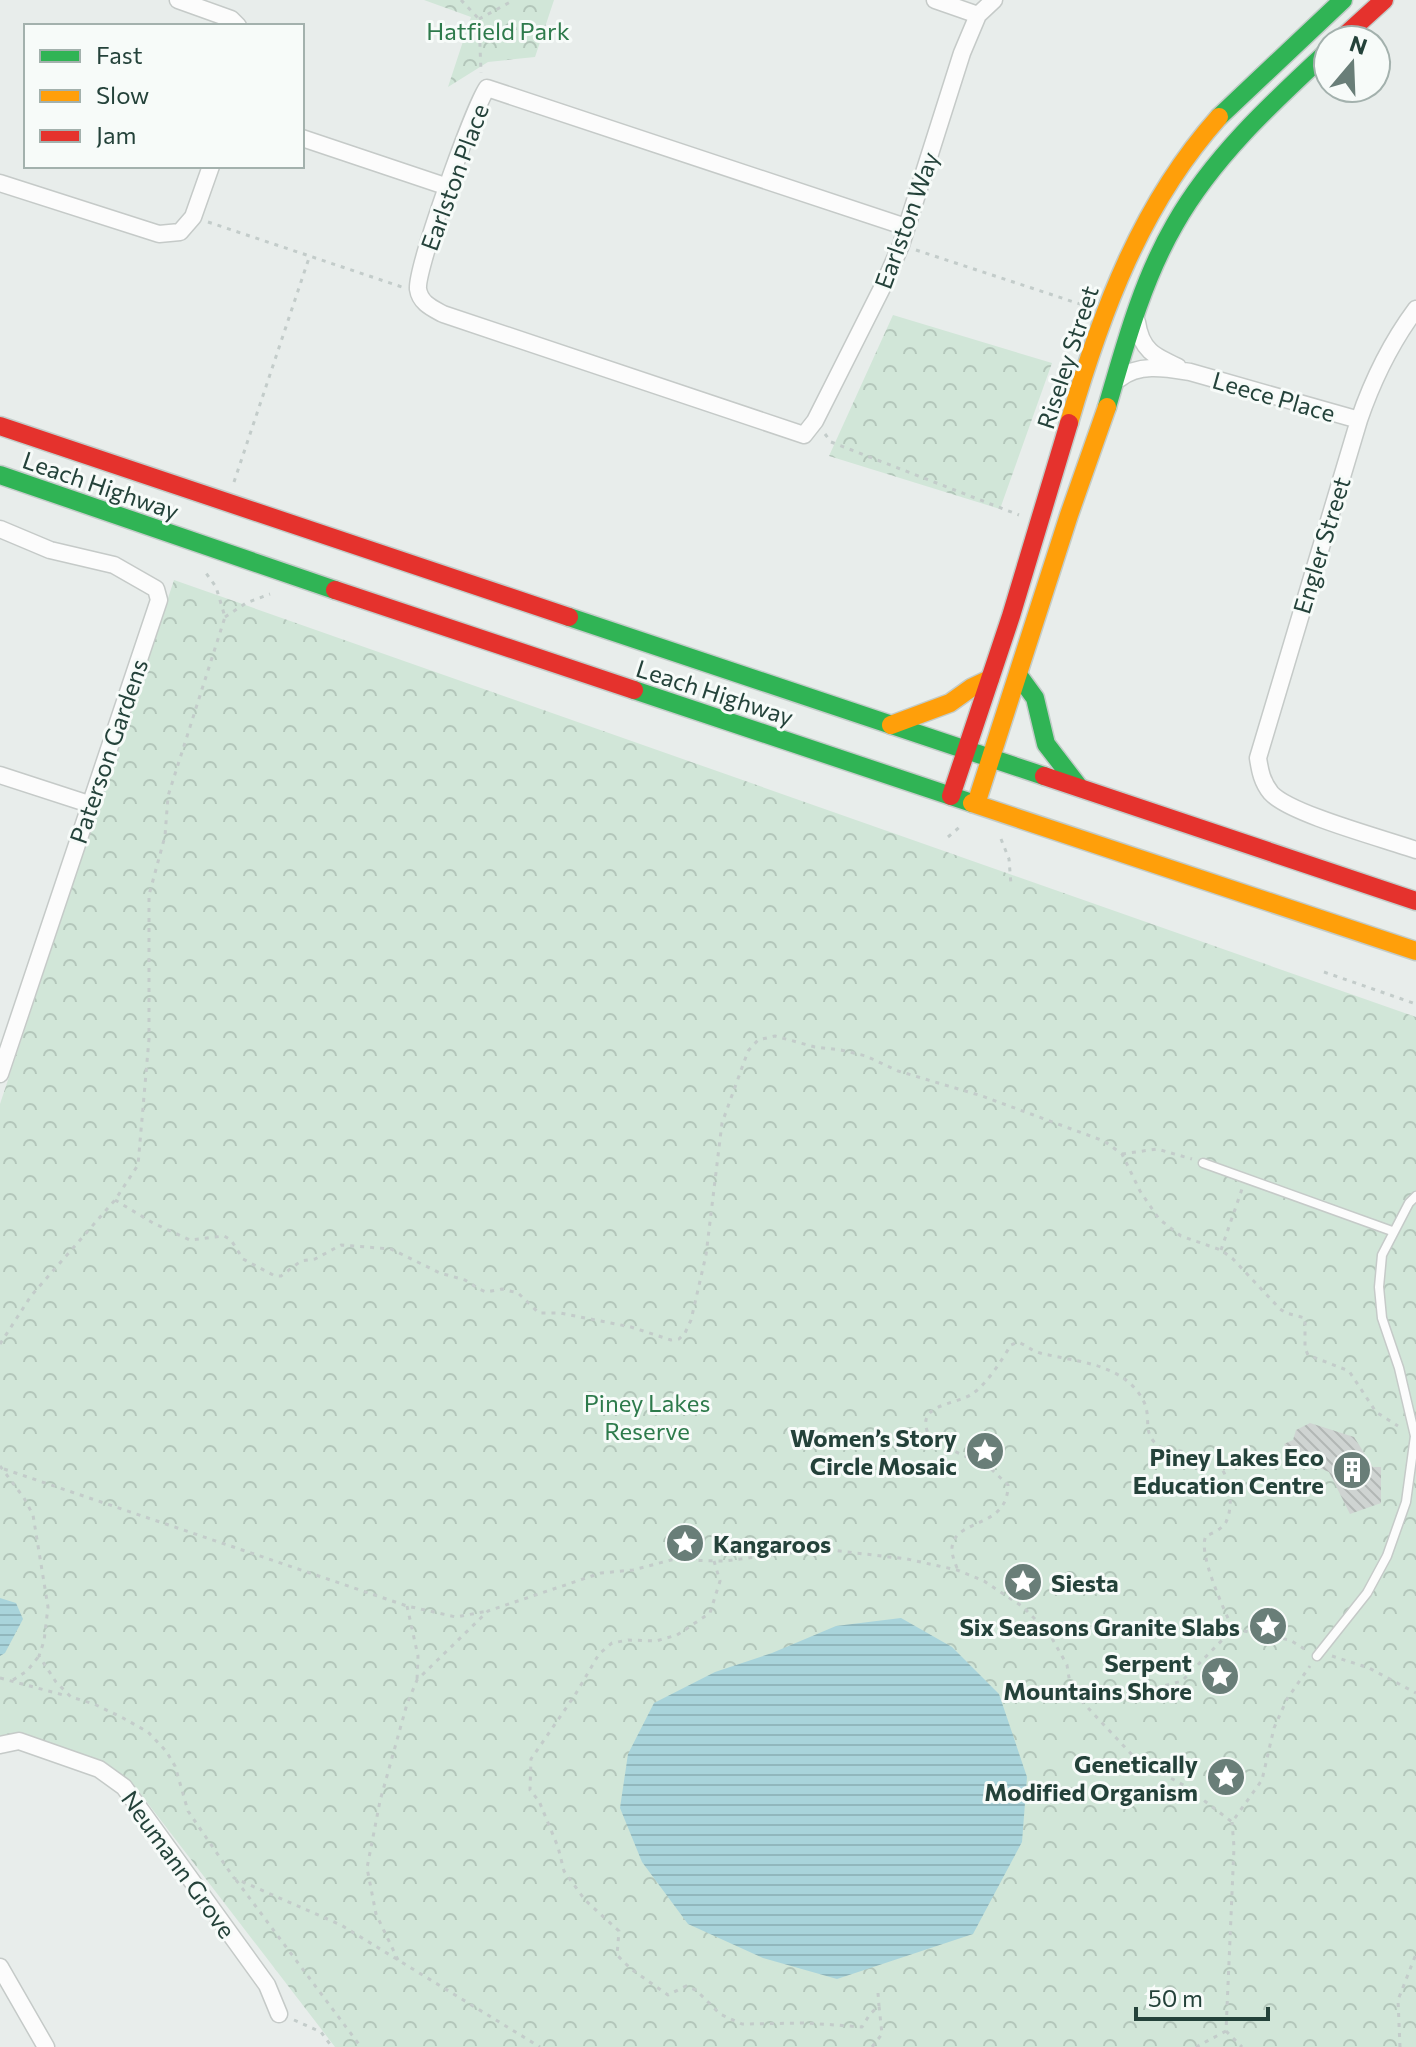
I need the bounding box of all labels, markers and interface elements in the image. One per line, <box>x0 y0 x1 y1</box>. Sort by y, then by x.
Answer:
park label: Hatfield Park <box>426 16 570 45</box>
legend <box>24 24 304 168</box>
north arrow <box>1312 24 1392 104</box>
text: N <box>1346 29 1371 60</box>
text: Fast <box>96 40 143 69</box>
text: Slow <box>96 80 149 109</box>
street label: Earlston Place <box>414 100 494 254</box>
text: Jam <box>96 120 136 149</box>
street label: Earlston Way <box>868 148 944 292</box>
street label: Riseley Street <box>1030 281 1104 432</box>
street label: Leece Place <box>1209 365 1339 427</box>
street label: Leach Highway <box>19 445 183 525</box>
street label: Engler Street <box>1286 473 1356 617</box>
street label: Leach Highway <box>633 653 797 731</box>
street label: Paterson Gardens <box>63 655 153 847</box>
park label: Piney Lakes Reserve <box>584 1388 710 1445</box>
place label: Women’s Story Circle Mosaic <box>790 1423 957 1480</box>
place icon: Women’s Story Circle Mosaic <box>964 1430 1006 1472</box>
place label: Piney Lakes Eco Education Centre <box>1133 1442 1324 1499</box>
building icon: Piney Lakes Eco Education Centre <box>1331 1449 1373 1491</box>
place icon: Kangaroos <box>664 1522 706 1564</box>
place label: Kangaroos <box>713 1529 831 1558</box>
place icon: Siesta <box>1002 1561 1044 1603</box>
place label: Siesta <box>1051 1568 1119 1597</box>
place icon: Six Seasons Granite Slabs <box>1247 1605 1289 1647</box>
place label: Six Seasons Granite Slabs <box>959 1612 1240 1641</box>
place label: Serpent Mountains Shore <box>1003 1648 1192 1705</box>
place icon: Serpent Mountains Shore <box>1199 1655 1241 1697</box>
place label: Genetically Modified Organism <box>984 1749 1198 1806</box>
place icon: Genetically Modified Organism <box>1205 1756 1247 1798</box>
street label: Neumann Grove <box>116 1785 242 1943</box>
scale bar <box>1136 1971 1268 2021</box>
text: 50 m <box>1148 1983 1203 2012</box>

